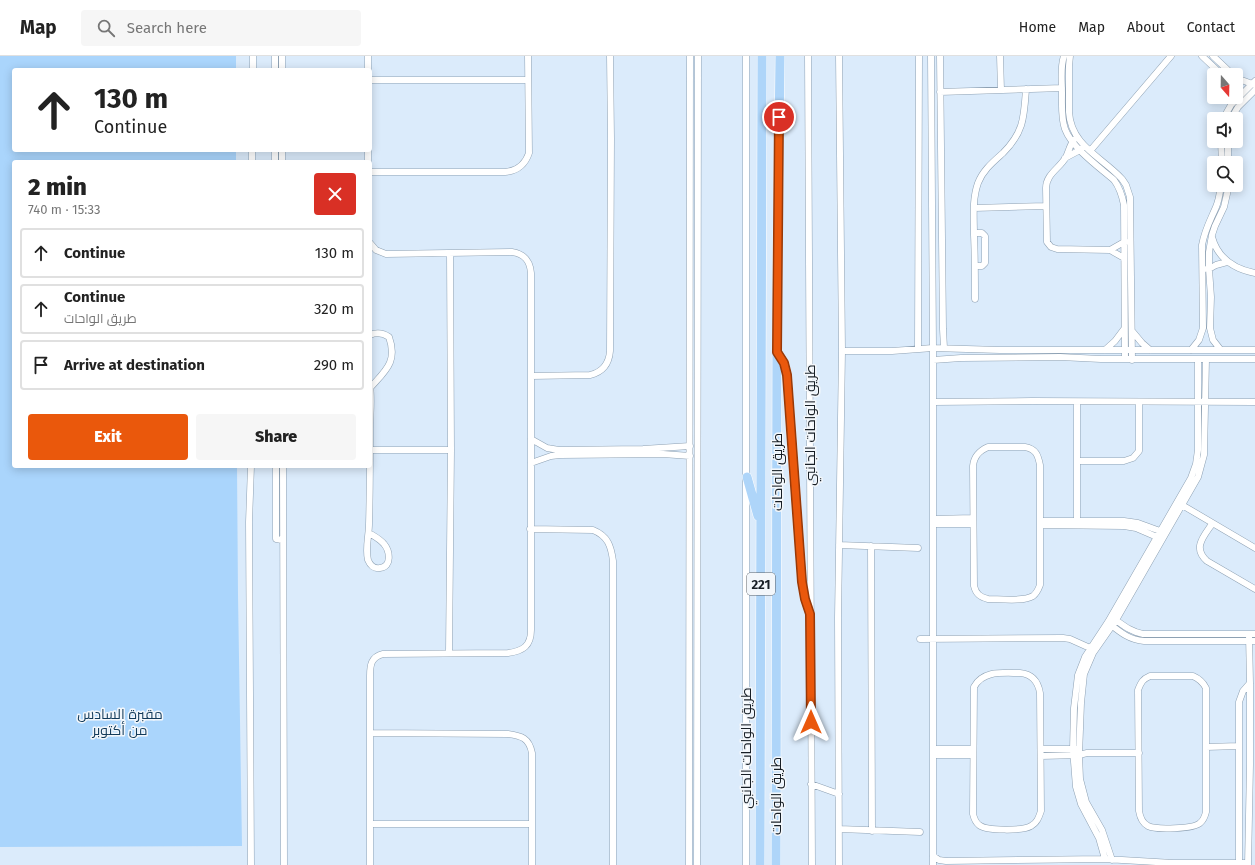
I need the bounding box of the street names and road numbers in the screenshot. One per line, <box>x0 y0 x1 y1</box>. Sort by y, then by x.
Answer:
street label: طريق الواحات الجانبي <box>802 364 822 486</box>
street label: طريق الواحات <box>769 433 786 511</box>
road number: 221 <box>747 573 775 595</box>
street label: طريق الواحات الجانبي <box>738 687 758 809</box>
street label: طريق الواحات <box>768 757 785 835</box>

